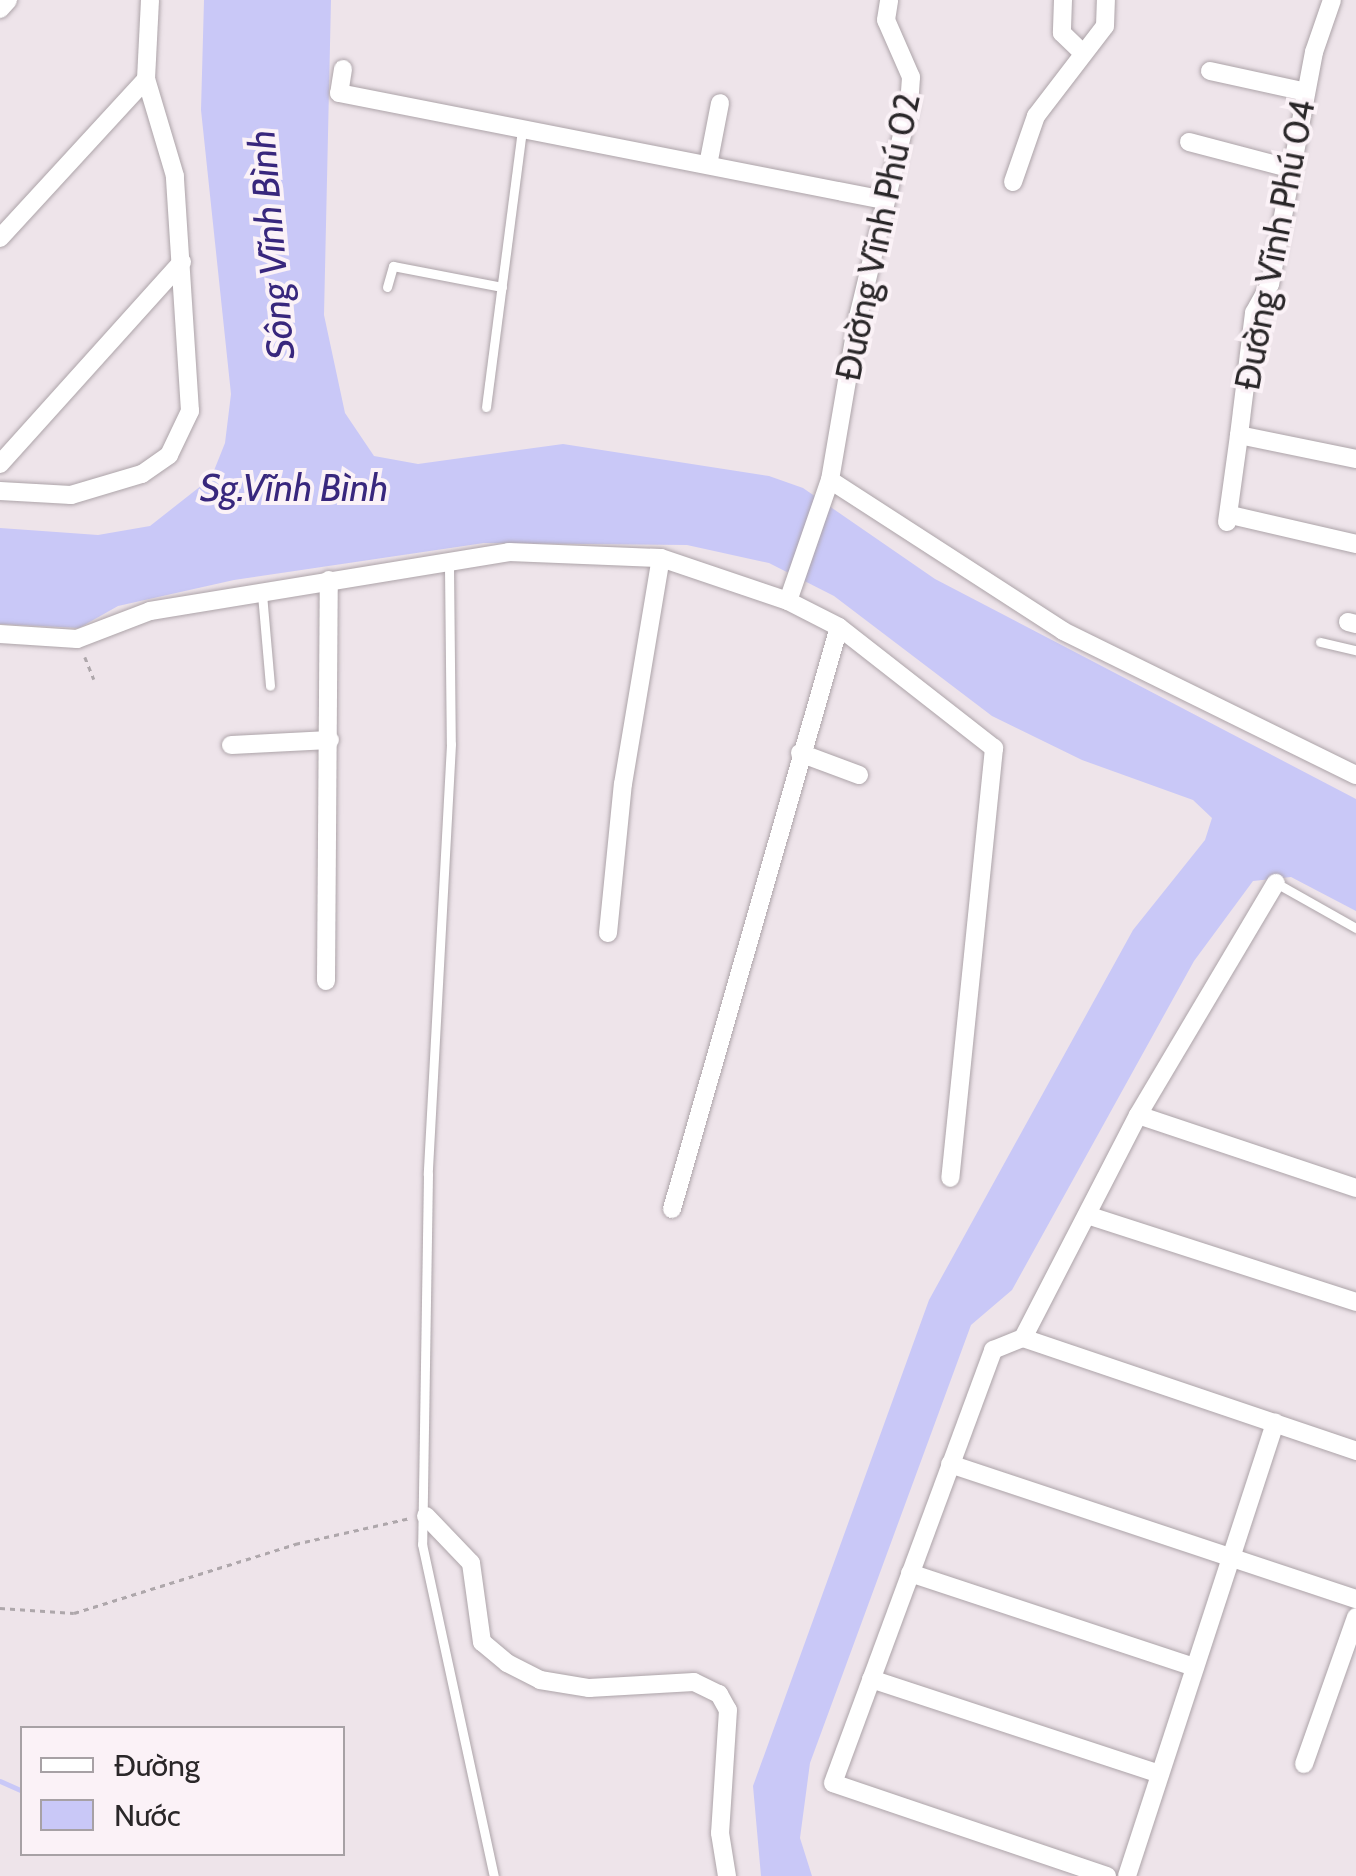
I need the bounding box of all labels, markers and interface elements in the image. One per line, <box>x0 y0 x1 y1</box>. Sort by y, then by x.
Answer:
street label: Đường Vĩnh Phú 02 <box>827 90 929 384</box>
street label: Đường Vĩnh Phú 04 <box>1226 97 1324 393</box>
water label: Sông Vĩnh Bình <box>238 128 304 362</box>
water label: Sg.Vĩnh Bình <box>200 465 388 511</box>
legend <box>20 1726 345 1856</box>
text: Đường <box>114 1747 200 1784</box>
text: Nước <box>114 1797 181 1834</box>

